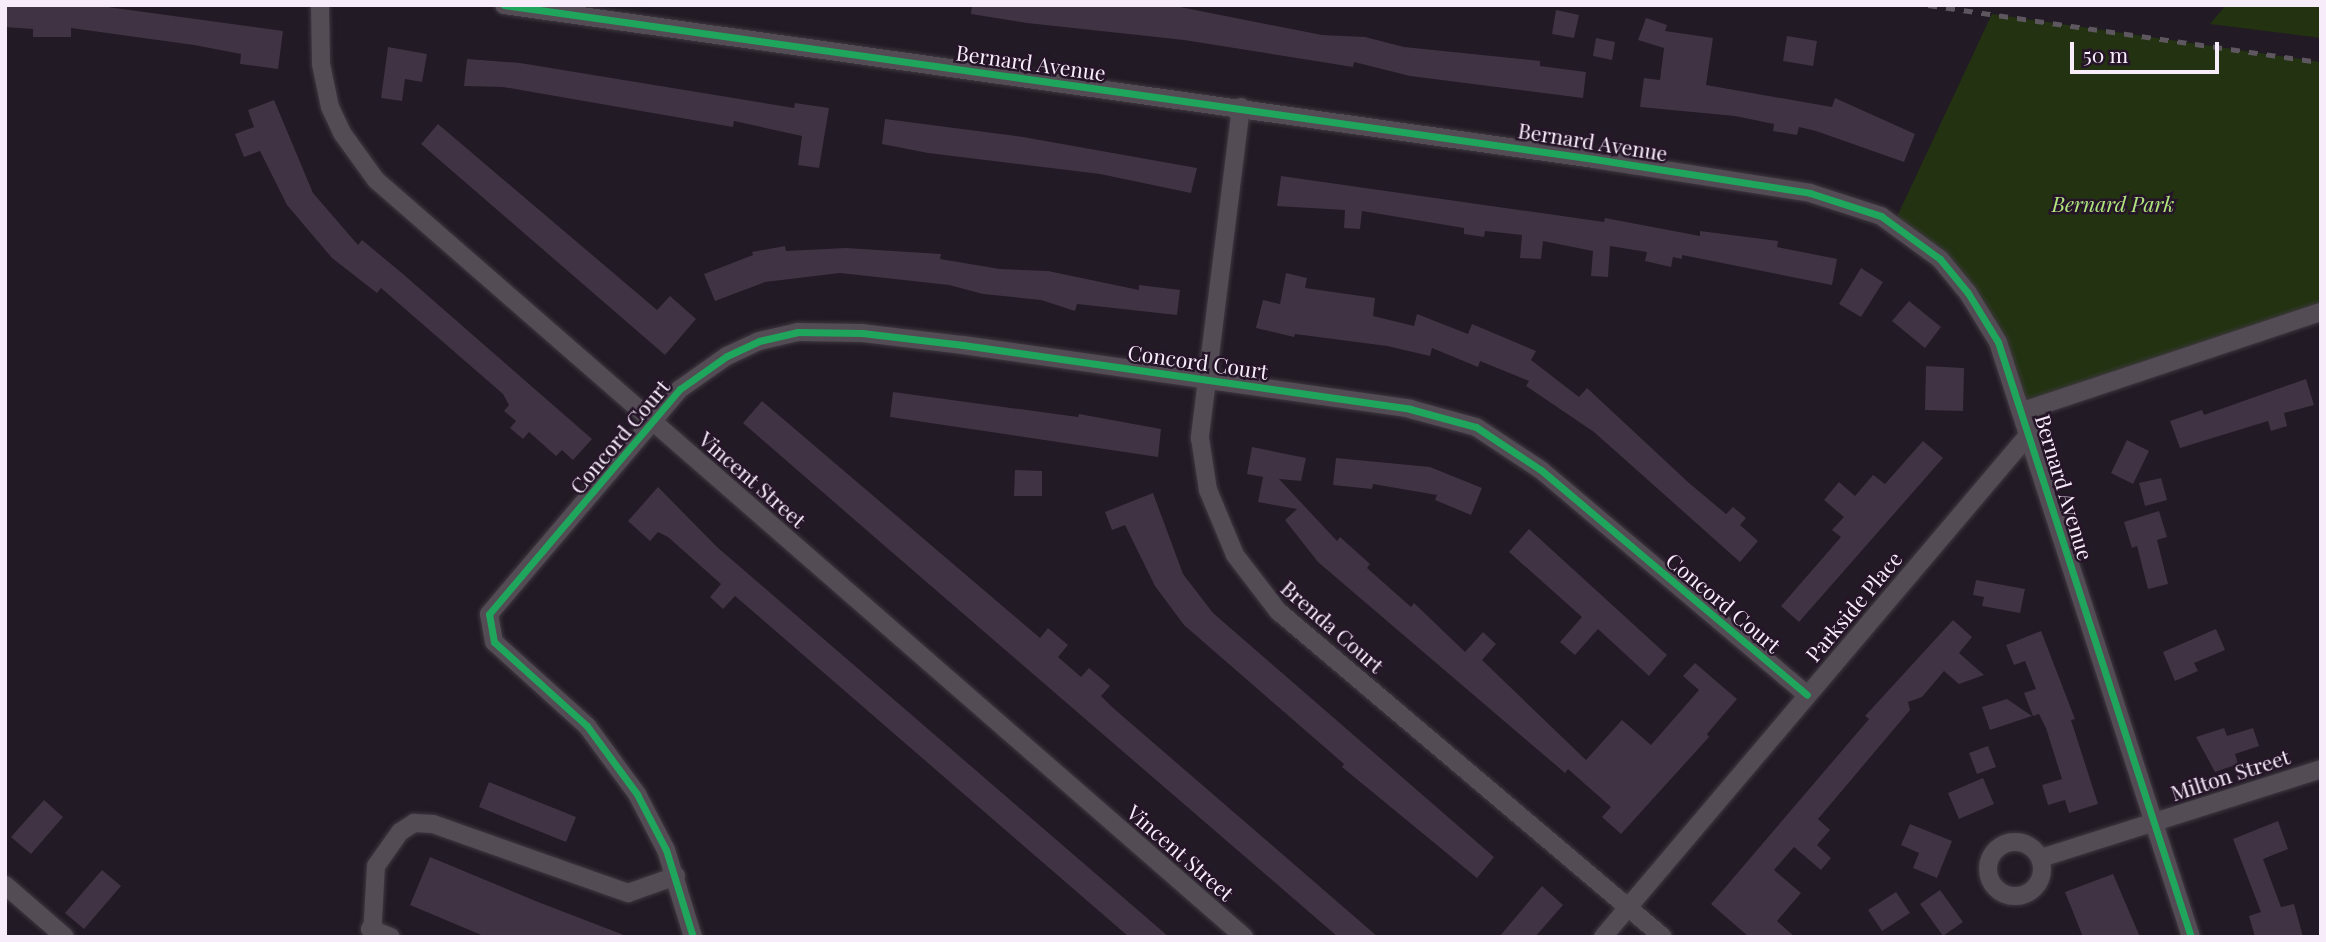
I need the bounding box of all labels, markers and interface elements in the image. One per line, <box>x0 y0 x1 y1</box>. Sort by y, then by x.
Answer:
scale bar <box>2074 28 2223 72</box>
street label: Bernard Avenue <box>954 39 1108 85</box>
text: 50 m <box>2083 40 2128 68</box>
street label: Bernard Avenue <box>1516 117 1670 165</box>
park label: Bernard Park <box>2052 190 2174 216</box>
street label: Concord Court <box>1126 339 1270 383</box>
street label: Concord Court <box>564 374 674 498</box>
street label: Bernard Avenue <box>2031 411 2099 563</box>
street label: Vincent Street <box>694 426 812 532</box>
street label: Parkside Place <box>1800 546 1906 666</box>
street label: Concord Court <box>1662 547 1786 657</box>
street label: Brenda Court <box>1276 575 1390 677</box>
street label: Milton Street <box>2167 743 2293 805</box>
street label: Vincent Street <box>1122 799 1240 905</box>

